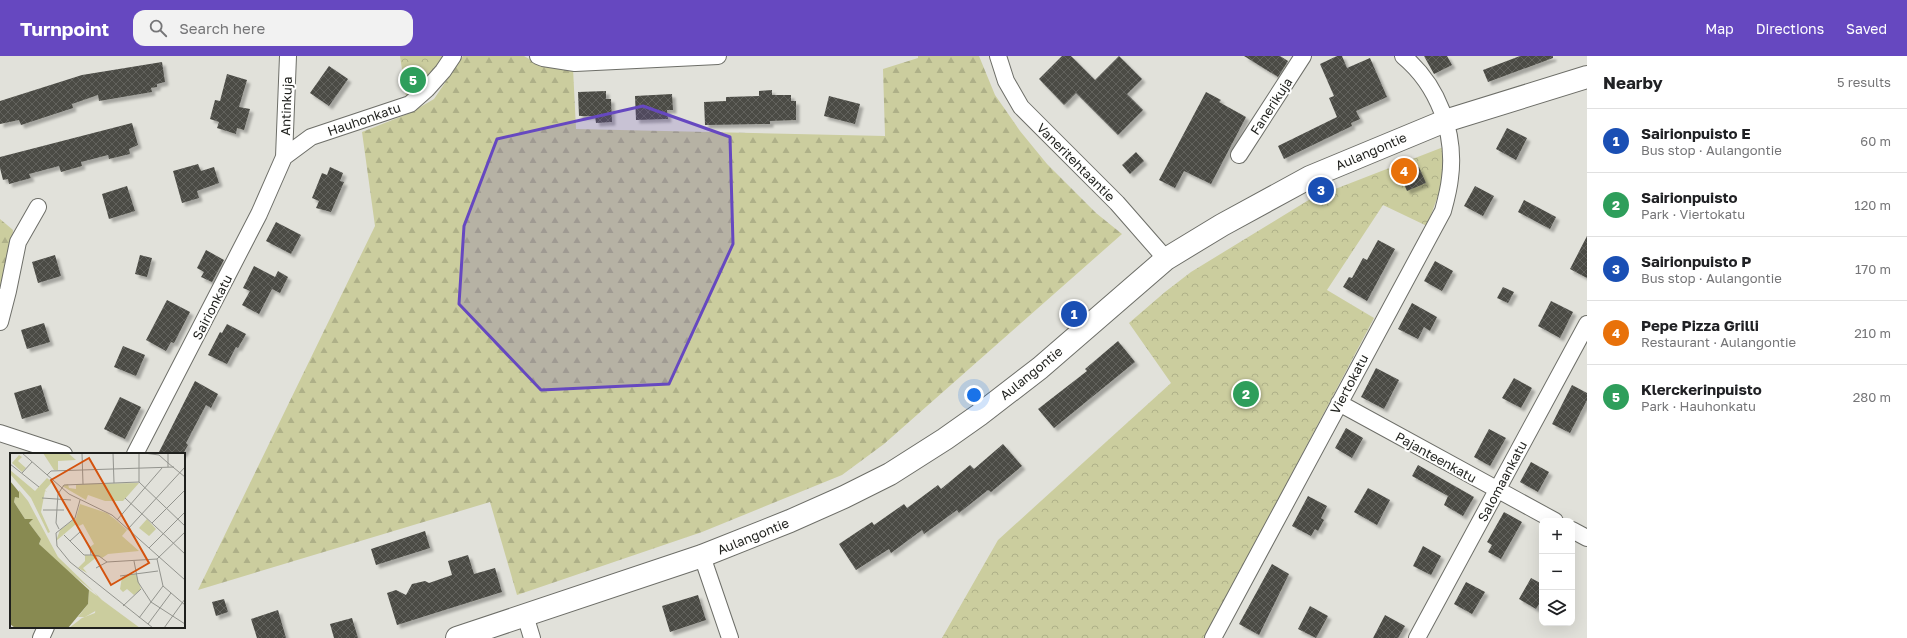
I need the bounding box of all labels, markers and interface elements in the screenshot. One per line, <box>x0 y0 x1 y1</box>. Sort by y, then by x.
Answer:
search box <box>133 10 413 46</box>
text: Turnpoint <box>20 17 109 40</box>
icon: search <box>147 17 169 39</box>
text: Search here <box>179 19 265 37</box>
text: Map <box>1705 20 1734 37</box>
text: Directions <box>1756 20 1824 37</box>
text: Saved <box>1846 20 1887 37</box>
pin: 5 <box>400 65 426 95</box>
text: Nearby <box>1603 72 1663 93</box>
street label: Fanerikuja <box>1247 74 1295 138</box>
text: 5 results <box>1837 74 1891 90</box>
street label: Antinkuja <box>277 76 295 136</box>
street label: Hauhonkatu <box>325 99 403 139</box>
street label: Vaneritehtaantie <box>1034 120 1118 204</box>
text: Sairionpuisto E <box>1641 124 1751 142</box>
street label: Aulangontie <box>1333 129 1409 173</box>
text: 1 <box>1613 133 1619 149</box>
text: 60 m <box>1860 133 1891 149</box>
text: Bus stop · Aulangontie <box>1641 142 1782 158</box>
pin: 4 <box>1391 156 1417 186</box>
pin: 3 <box>1308 175 1334 205</box>
text: Sairionpuisto <box>1641 188 1737 206</box>
text: 2 <box>1612 197 1620 213</box>
text: 120 m <box>1854 197 1891 213</box>
text: Park · Viertokatu <box>1641 206 1745 222</box>
text: Sairionpuisto P <box>1641 252 1751 270</box>
text: 3 <box>1612 261 1620 277</box>
text: 170 m <box>1855 261 1891 277</box>
text: Bus stop · Aulangontie <box>1641 270 1782 286</box>
street label: Sairionkatu <box>189 272 235 342</box>
pin: 1 <box>1061 299 1087 329</box>
text: Pepe Pizza Grilli <box>1641 316 1759 334</box>
text: 4 <box>1612 325 1620 341</box>
text: 210 m <box>1854 325 1891 341</box>
text: Restaurant · Aulangontie <box>1641 334 1796 350</box>
street label: Aulangontie <box>997 343 1065 403</box>
street label: Viertokatu <box>1327 351 1371 417</box>
pin: 2 <box>1233 379 1259 409</box>
text: Klerckerinpuisto <box>1641 380 1762 398</box>
your location <box>964 385 984 405</box>
text: 5 <box>1612 389 1620 405</box>
text: 280 m <box>1853 389 1891 405</box>
text: Park · Hauhonkatu <box>1641 398 1756 414</box>
street label: Pajanteenkatu <box>1393 428 1479 486</box>
street label: Salomaankatu <box>1474 438 1530 524</box>
inset map <box>10 453 185 628</box>
street label: Aulangontie <box>715 514 791 558</box>
map controls <box>1539 518 1575 626</box>
button: + <box>1539 518 1575 554</box>
button: − <box>1539 554 1575 590</box>
button: layers <box>1539 590 1575 626</box>

